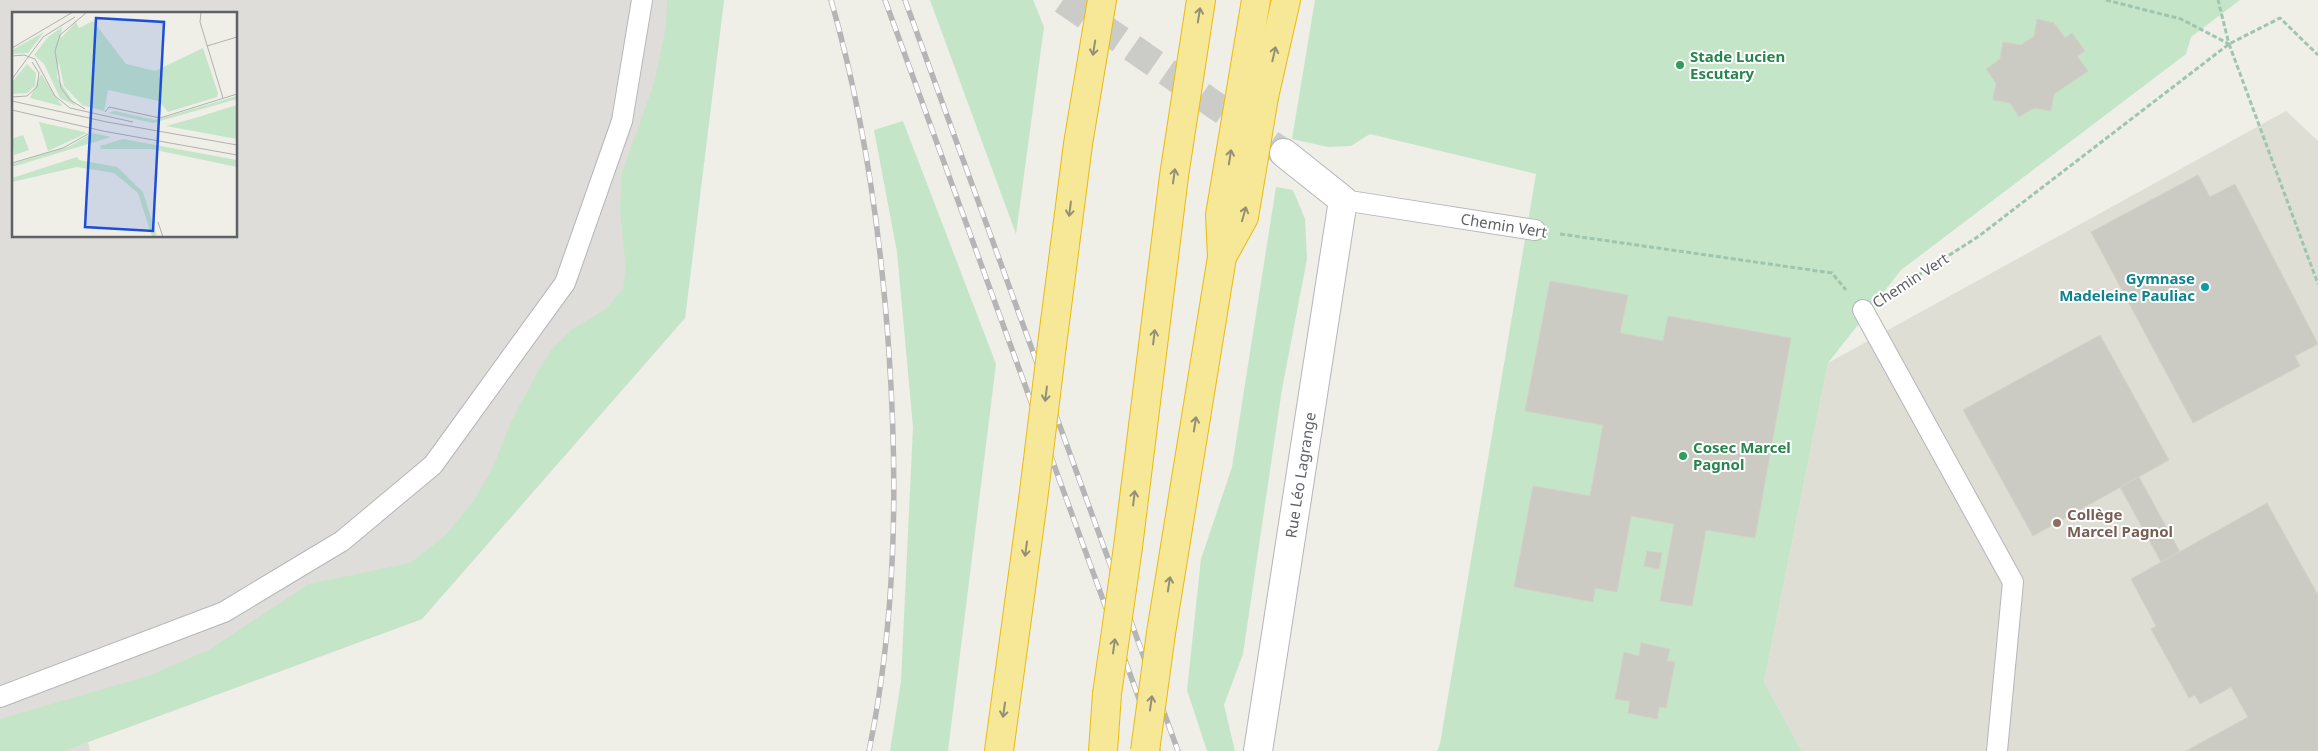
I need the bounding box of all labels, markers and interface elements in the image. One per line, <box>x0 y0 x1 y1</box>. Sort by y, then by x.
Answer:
one-way arrow <box>1194 8 1204 24</box>
inset map <box>12 12 238 238</box>
one-way arrow <box>1089 40 1099 56</box>
place label: Stade Lucien Escutary <box>1690 46 1785 83</box>
one-way arrow <box>1270 47 1279 63</box>
marker: Stade Lucien Escutary <box>1674 59 1686 71</box>
one-way arrow <box>1225 149 1235 165</box>
one-way arrow <box>1169 168 1179 184</box>
one-way arrow <box>1065 200 1075 216</box>
one-way arrow <box>1240 206 1249 222</box>
street label: Chemin Vert <box>1459 208 1549 242</box>
street label: Chemin Vert <box>1868 248 1952 312</box>
place label: Gymnase Madeleine Pauliac <box>2059 268 2195 305</box>
marker: Gymnase Madeleine Pauliac <box>2199 281 2211 293</box>
one-way arrow <box>1149 330 1159 346</box>
one-way arrow <box>1041 385 1051 401</box>
street label: Rue Léo Lagrange <box>1280 411 1320 539</box>
one-way arrow <box>1190 416 1200 432</box>
place label: Cosec Marcel Pagnol <box>1693 437 1791 474</box>
marker: Cosec Marcel Pagnol <box>1677 450 1689 462</box>
one-way arrow <box>1129 491 1139 507</box>
place label: Collège Marcel Pagnol <box>2067 504 2173 541</box>
marker: Collège Marcel Pagnol <box>2051 517 2063 529</box>
one-way arrow <box>1021 540 1031 556</box>
one-way arrow <box>1164 577 1174 593</box>
one-way arrow <box>1109 638 1119 654</box>
one-way arrow <box>1147 695 1157 711</box>
one-way arrow <box>999 701 1009 717</box>

